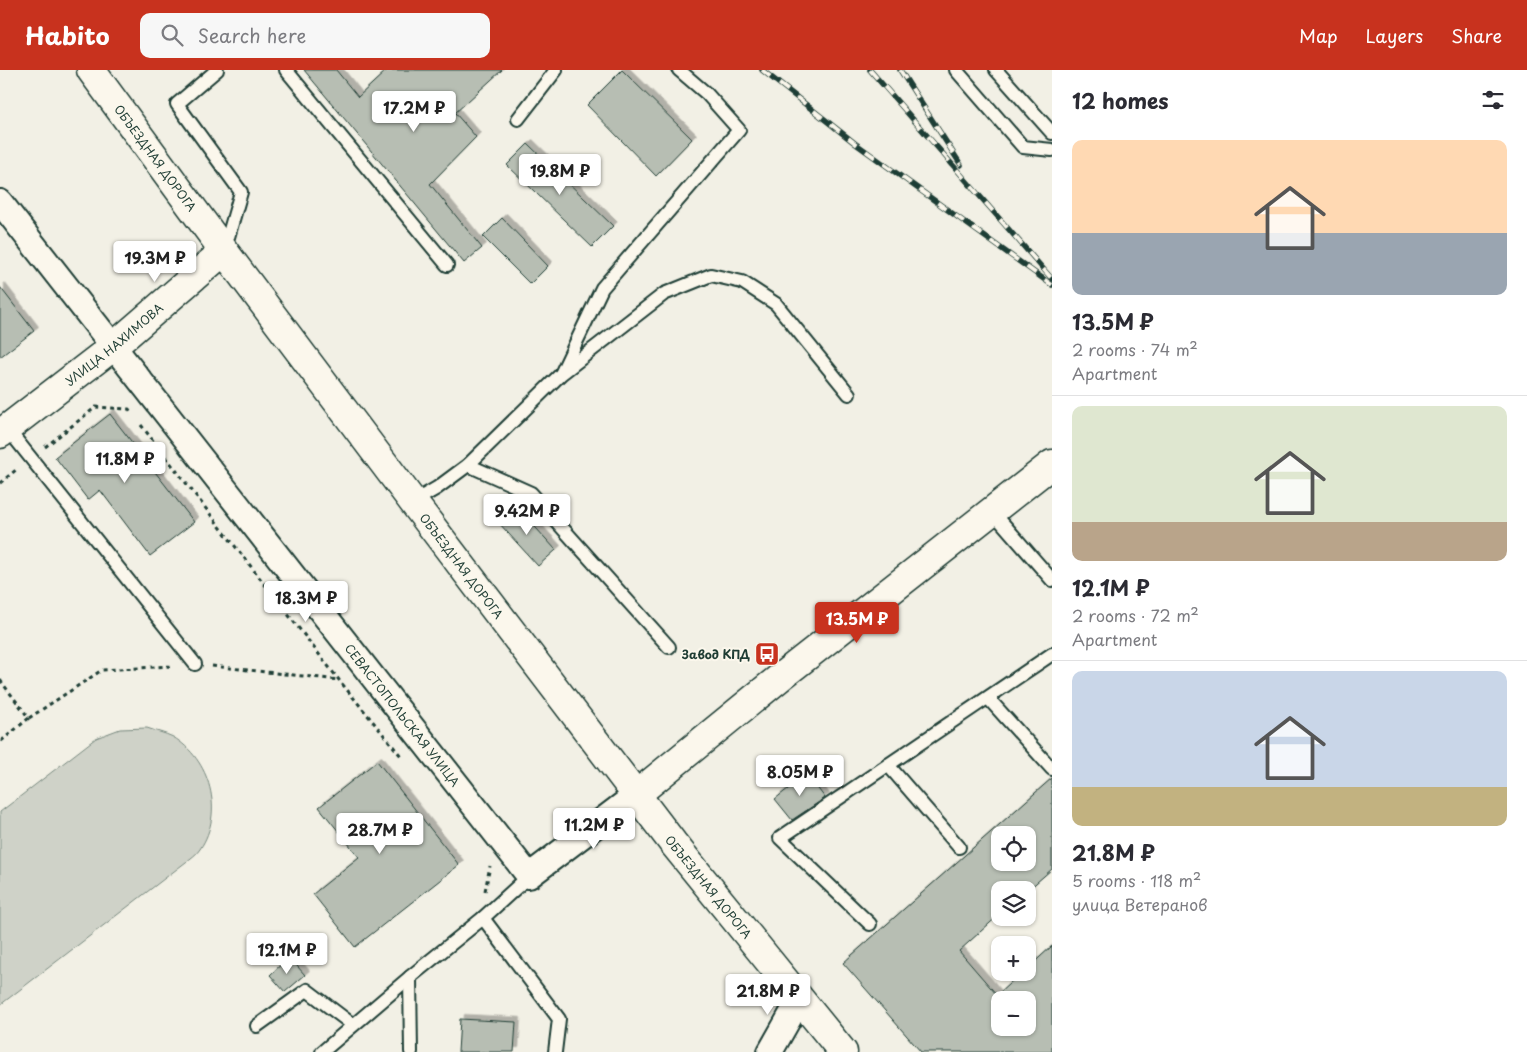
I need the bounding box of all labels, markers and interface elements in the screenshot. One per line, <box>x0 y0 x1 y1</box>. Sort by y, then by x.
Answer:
search box <box>140 13 490 58</box>
text: Habito <box>25 17 110 53</box>
icon: search <box>158 21 186 49</box>
text: Search here <box>198 21 306 49</box>
text: Map <box>1299 22 1338 49</box>
text: Layers <box>1366 22 1423 49</box>
text: Share <box>1451 22 1502 49</box>
text: 12 homes <box>1072 84 1169 116</box>
icon: filters <box>1479 86 1507 114</box>
pin: 17.2M ₽ <box>368 90 460 133</box>
text: 17.2M ₽ <box>383 95 445 119</box>
street label: ОБЪЕЗДНАЯ ДОРОГА <box>110 101 201 215</box>
pin: 19.8M ₽ <box>514 154 606 196</box>
text: 19.8M ₽ <box>530 158 590 182</box>
icon: home <box>1245 173 1335 263</box>
pin: 19.3M ₽ <box>109 240 201 283</box>
text: 19.3M ₽ <box>124 245 186 269</box>
street label: УЛИЦА НАХИМОВА <box>61 299 167 390</box>
text: 13.5M ₽ <box>1072 305 1154 337</box>
text: 2 rooms · 74 m² <box>1072 337 1198 361</box>
text: Apartment <box>1072 361 1157 385</box>
icon: home <box>1245 438 1335 528</box>
pin: 11.8M ₽ <box>79 442 171 484</box>
text: 11.8M ₽ <box>96 446 154 470</box>
pin: 9.42M ₽ <box>481 494 573 536</box>
text: 9.42M ₽ <box>494 498 560 522</box>
street label: ОБЪЕЗДНАЯ ДОРОГА <box>416 509 508 623</box>
text: 12.1M ₽ <box>1072 571 1150 603</box>
pin: 18.3M ₽ <box>260 580 352 623</box>
text: 18.3M ₽ <box>275 585 337 609</box>
pin: 13.5M ₽ <box>811 602 903 644</box>
text: 2 rooms · 72 m² <box>1072 603 1199 627</box>
text: 13.5M ₽ <box>826 606 888 630</box>
text: Apartment <box>1072 627 1157 651</box>
street label: СЕВАСТОПОЛЬСКАЯ УЛИЦА <box>341 640 464 790</box>
bus stop icon: Завод КПД <box>754 641 780 667</box>
place label: Завод КПД <box>681 645 750 663</box>
icon: home <box>1245 703 1335 793</box>
pin: 8.05M ₽ <box>754 754 846 797</box>
text: 8.05M ₽ <box>767 759 833 783</box>
pin: 11.2M ₽ <box>548 808 640 850</box>
pin: 28.7M ₽ <box>334 812 426 855</box>
text: 11.2M ₽ <box>564 812 624 836</box>
text: 28.7M ₽ <box>347 817 413 841</box>
map controls <box>991 826 1036 1036</box>
button: locate <box>991 826 1036 871</box>
street label: ОБЪЕЗДНАЯ ДОРОГА <box>661 831 756 942</box>
text: 21.8M ₽ <box>1072 836 1155 868</box>
text: 5 rooms · 118 m² <box>1072 868 1201 892</box>
button: layers <box>991 881 1036 926</box>
text: улица Ветеранов <box>1072 892 1207 916</box>
pin: 12.1M ₽ <box>241 932 333 975</box>
button: + <box>991 936 1036 981</box>
text: 12.1M ₽ <box>257 937 317 961</box>
pin: 21.8M ₽ <box>722 974 814 1016</box>
text: 21.8M ₽ <box>736 978 800 1002</box>
button: − <box>991 991 1036 1036</box>

